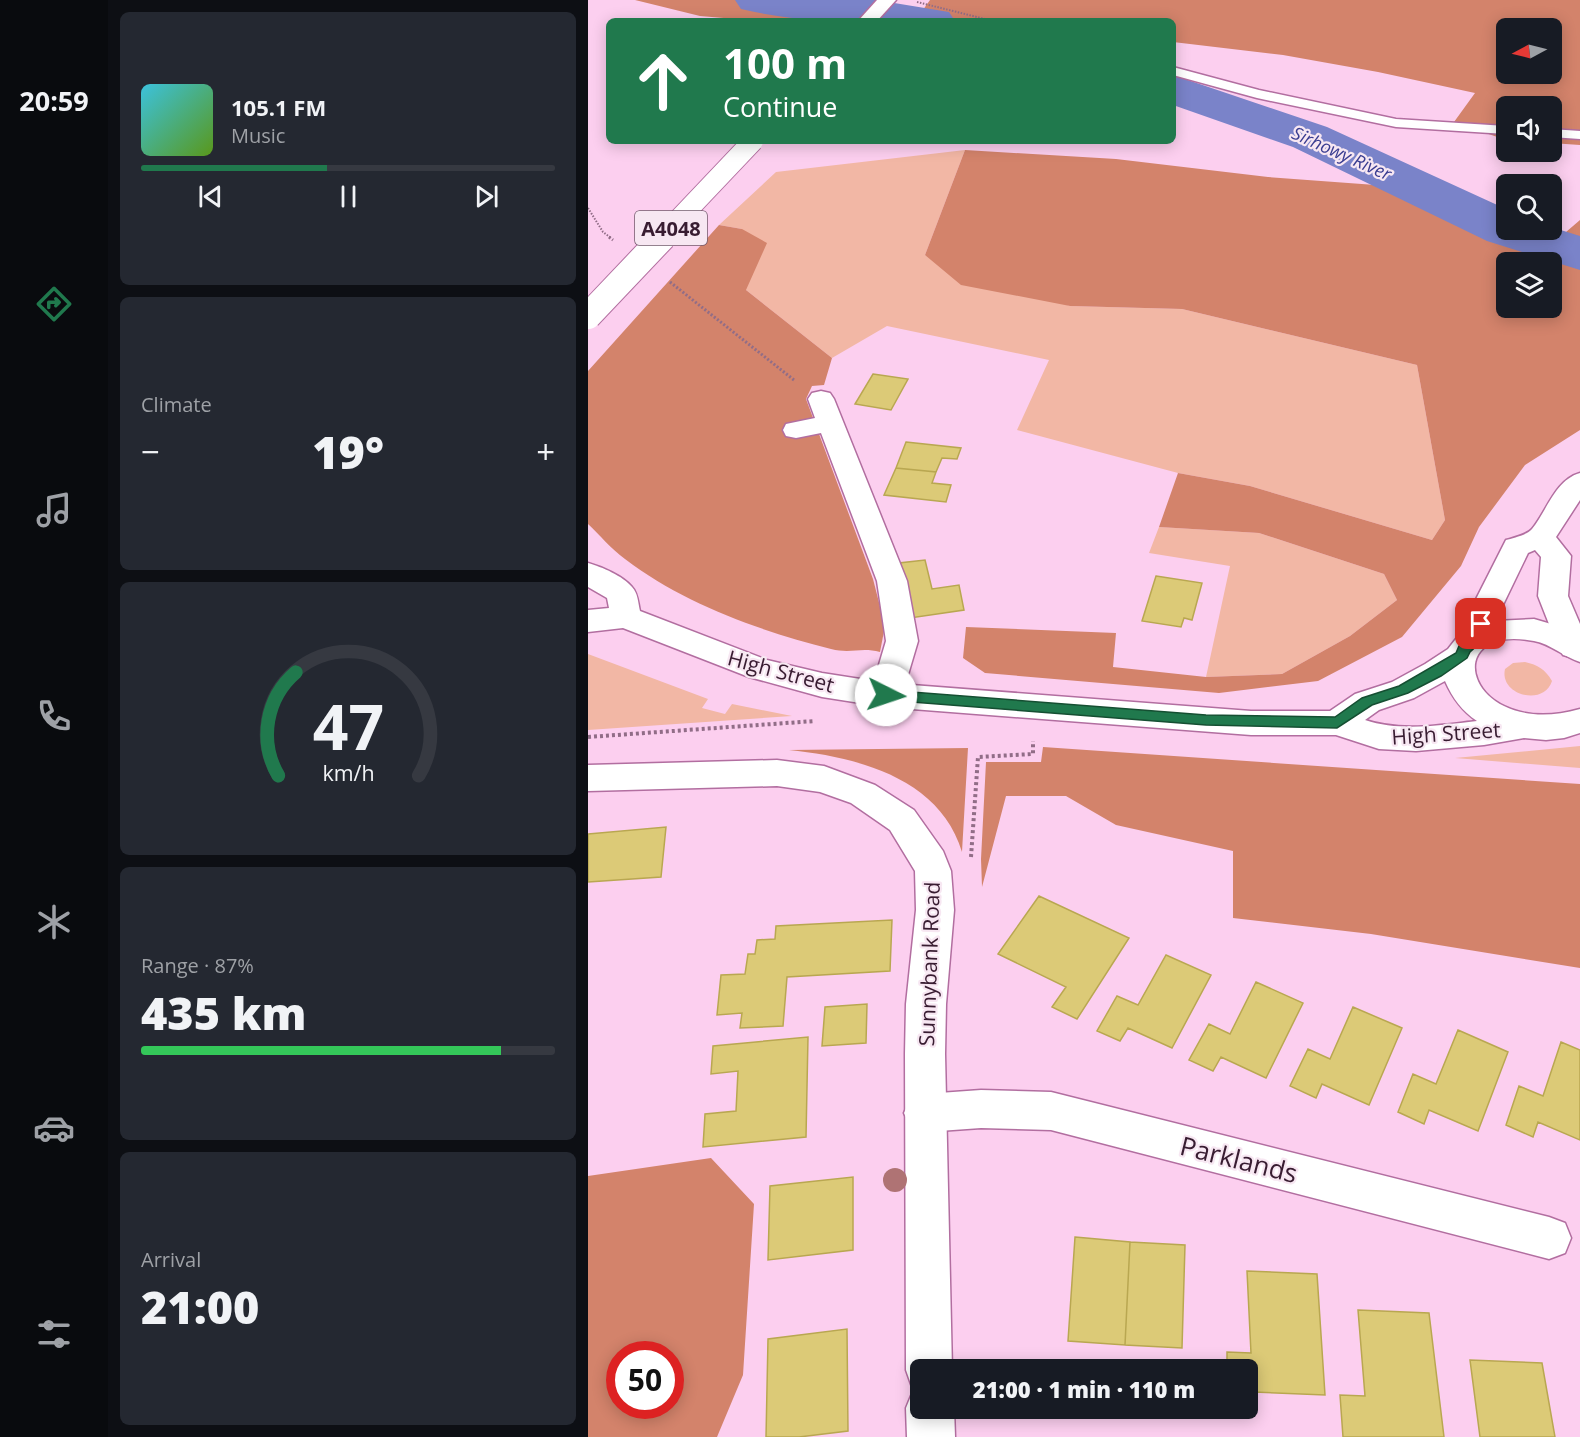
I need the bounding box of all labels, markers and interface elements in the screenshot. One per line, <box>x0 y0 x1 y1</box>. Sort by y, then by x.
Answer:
north arrow <box>1496 18 1562 84</box>
map controls <box>1496 18 1562 318</box>
text: 100 m <box>723 34 847 91</box>
icon: ahead <box>624 42 702 120</box>
text: 20:59 <box>19 82 89 119</box>
text: Continue <box>723 88 838 125</box>
text: 105.1 FM <box>231 92 326 122</box>
button: sound <box>1496 96 1562 162</box>
water label: Sirhowy River <box>1289 120 1396 186</box>
text: Music <box>231 122 285 149</box>
button: search <box>1496 174 1562 240</box>
icon: previous <box>194 180 227 213</box>
icon: pause <box>332 180 365 213</box>
icon: next <box>470 180 503 213</box>
road number: A4048 <box>635 211 707 245</box>
button: layers <box>1496 252 1562 318</box>
icon: directions <box>33 283 75 325</box>
text: Climate <box>141 391 212 418</box>
text: 19° <box>312 421 384 482</box>
text: − <box>141 429 160 474</box>
text: + <box>536 429 555 474</box>
icon: music <box>33 489 75 531</box>
pin <box>1455 598 1506 649</box>
icon: arrive <box>1464 607 1497 640</box>
street label: High Street <box>725 643 837 699</box>
position arrow <box>854 663 918 727</box>
text: 47 <box>312 683 384 768</box>
icon: phone <box>33 695 75 737</box>
street label: High Street <box>1391 715 1501 751</box>
text: km/h <box>322 758 374 787</box>
street label: Sunnybank Road <box>912 881 946 1047</box>
icon: climate <box>33 901 75 943</box>
text: Range · 87% <box>141 952 254 979</box>
text: 435 km <box>141 982 306 1043</box>
icon: car <box>33 1107 75 1149</box>
street label: Parklands <box>1177 1127 1301 1191</box>
text: Arrival <box>141 1246 201 1273</box>
text: 21:00 <box>141 1276 259 1337</box>
icon: filters <box>33 1313 75 1355</box>
speed limit sign: 50 <box>606 1341 684 1419</box>
text: 21:00 · 1 min · 110 m <box>973 1374 1195 1404</box>

